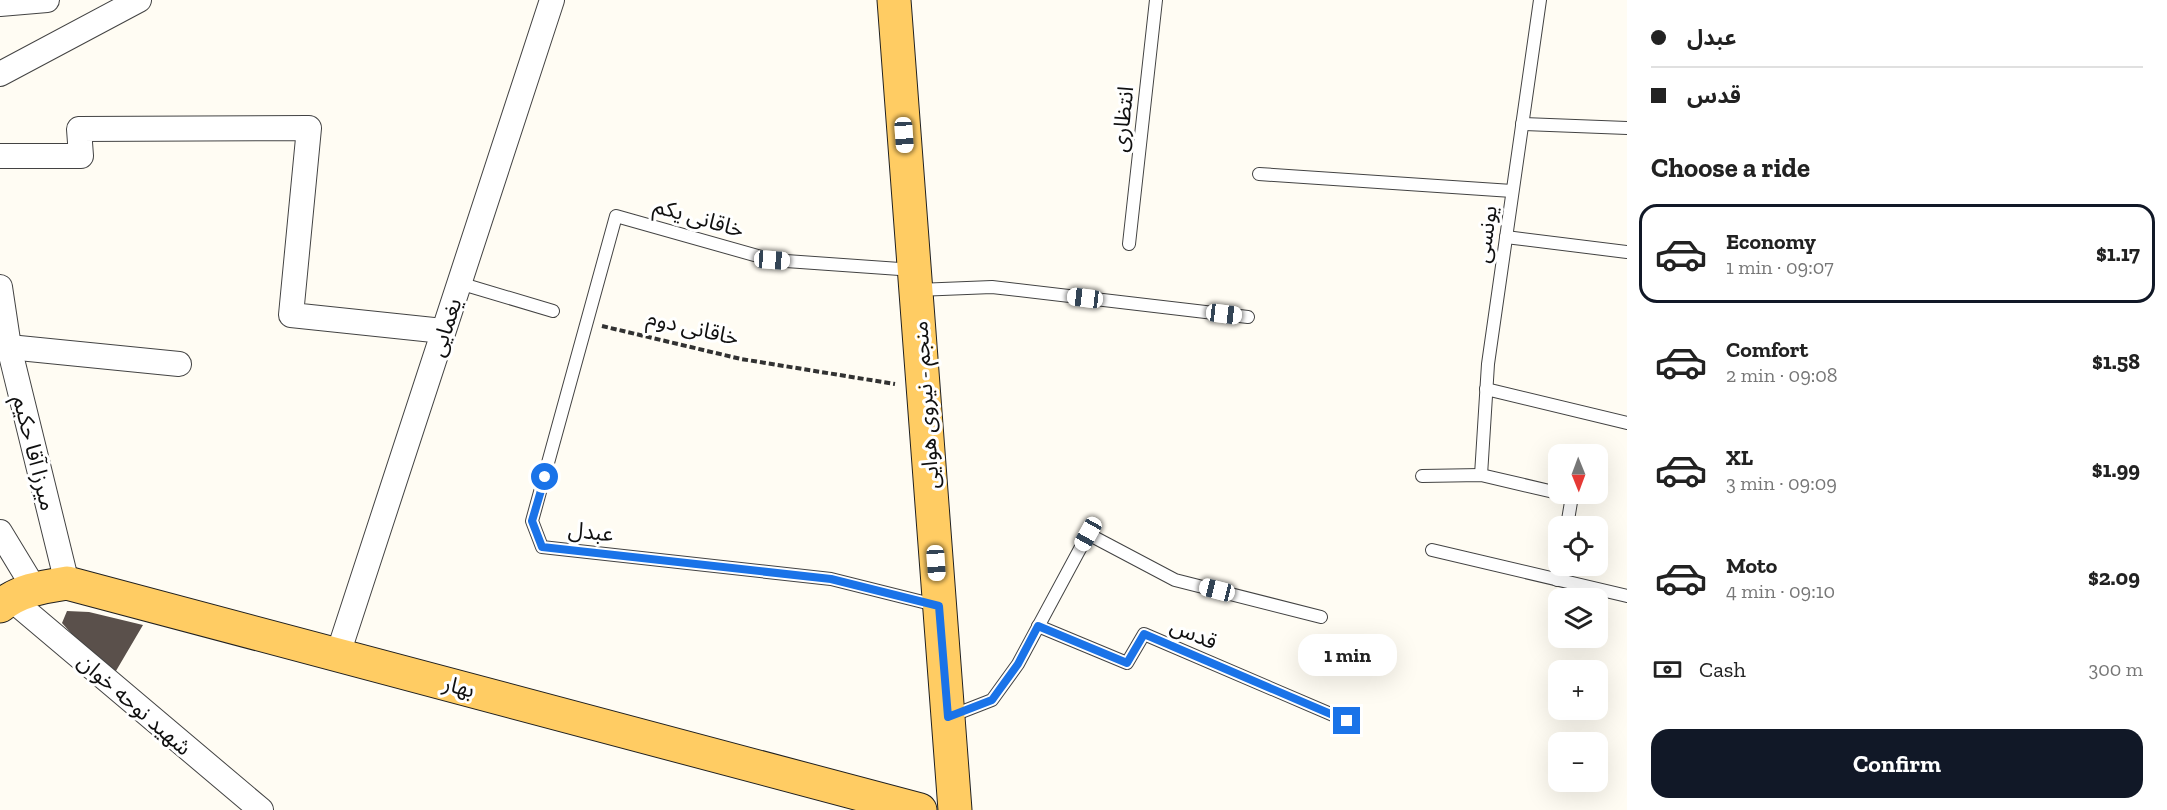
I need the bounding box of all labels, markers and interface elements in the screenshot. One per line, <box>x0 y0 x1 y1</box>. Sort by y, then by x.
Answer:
text: عبدل <box>1687 24 1737 51</box>
text: قدس <box>1687 82 1741 109</box>
street label: انتظاری <box>1106 85 1139 153</box>
car <box>894 116 914 154</box>
text: Choose a ride <box>1651 152 1810 184</box>
street label: خاقانی یکم <box>650 192 747 246</box>
street label: یونسی <box>1468 204 1503 265</box>
icon: car <box>1654 227 1708 281</box>
text: Economy <box>1726 228 1816 255</box>
text: $1.17 <box>2096 240 2140 267</box>
car <box>753 250 791 270</box>
text: 1 min · 09:07 <box>1726 255 1834 279</box>
car <box>1066 287 1104 309</box>
street label: یغمایی <box>423 294 468 360</box>
car <box>1205 303 1243 325</box>
street label: خاقانی دوم <box>644 304 742 354</box>
street label: منجم - نیروی هوایی <box>906 320 948 490</box>
icon: car <box>1654 335 1708 389</box>
text: Comfort <box>1726 336 1808 363</box>
text: $1.58 <box>2092 348 2140 375</box>
text: 2 min · 09:08 <box>1726 363 1838 387</box>
street label: میرزا آقا حکیم <box>4 393 62 514</box>
icon: car <box>1654 443 1708 497</box>
north arrow <box>1548 444 1608 504</box>
map controls <box>1548 444 1608 792</box>
text: XL <box>1726 444 1753 471</box>
text: $1.99 <box>2092 456 2140 483</box>
route start <box>531 463 558 490</box>
text: 3 min · 09:09 <box>1726 471 1837 495</box>
car <box>1071 514 1105 554</box>
street label: عبدل <box>567 516 615 547</box>
button: locate <box>1548 516 1608 576</box>
car <box>926 544 946 582</box>
icon: car <box>1654 551 1708 605</box>
text: Moto <box>1726 552 1777 579</box>
text: $2.09 <box>2088 564 2140 591</box>
car <box>1197 577 1237 603</box>
text: 4 min · 09:10 <box>1726 579 1835 603</box>
button: layers <box>1548 588 1608 648</box>
street label: قدس <box>1166 612 1221 655</box>
callout: 1 min <box>1298 634 1396 676</box>
text: 1 min <box>1324 643 1371 667</box>
street label: شهید نوحه خوان <box>72 648 197 761</box>
icon: cash <box>1651 653 1684 686</box>
text: Cash <box>1699 656 1746 683</box>
text: 300 m <box>2088 657 2143 681</box>
button: + <box>1548 660 1608 720</box>
street label: بهار <box>439 669 478 704</box>
route end <box>1333 707 1360 734</box>
button: Confirm <box>1651 729 2143 798</box>
button: − <box>1548 732 1608 792</box>

